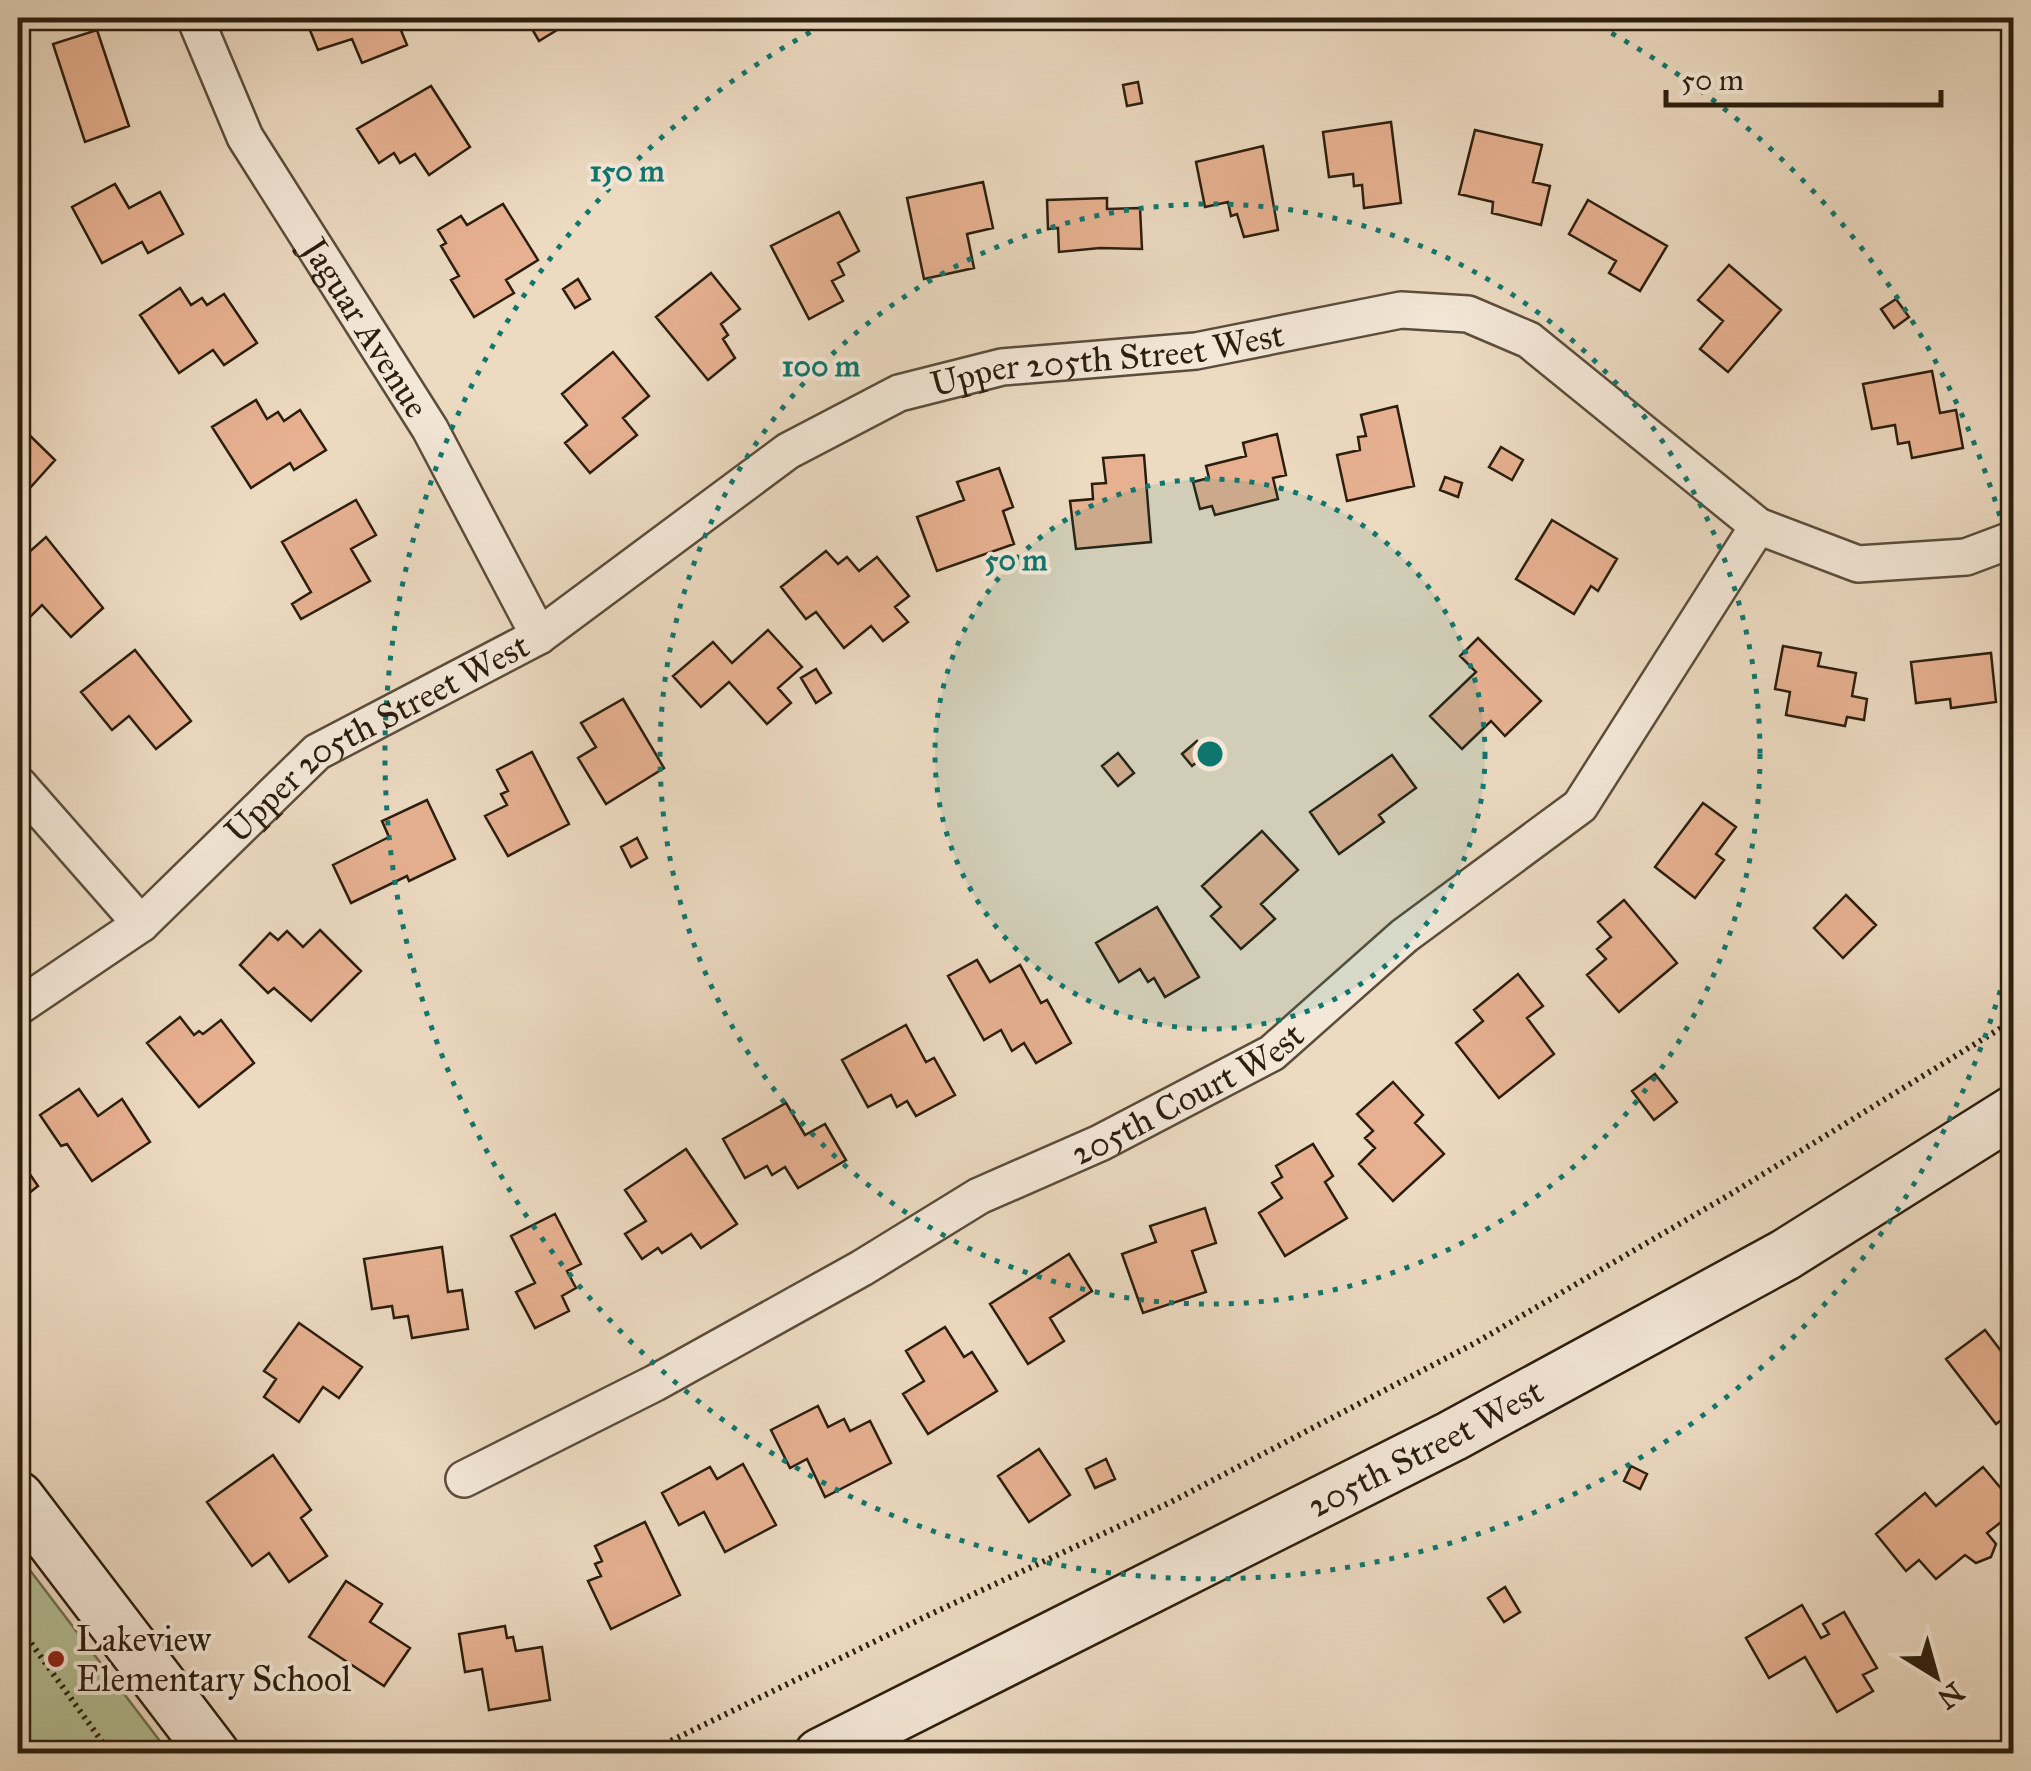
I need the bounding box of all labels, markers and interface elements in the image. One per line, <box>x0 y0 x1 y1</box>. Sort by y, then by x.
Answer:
scale bar <box>1666 45 1941 107</box>
text: 50 m <box>1681 62 1744 98</box>
text: 150 m <box>590 153 665 189</box>
street label: Jaguar Avenue <box>291 227 438 426</box>
street label: Upper 205th Street West <box>926 313 1288 406</box>
text: 100 m <box>782 348 861 384</box>
text: 50 m <box>984 542 1048 578</box>
street label: Upper 205th Street West <box>216 624 536 852</box>
centre of rings <box>1192 736 1228 772</box>
street label: 205th Court West <box>1065 1014 1313 1175</box>
street label: 205th Street West <box>1300 1370 1551 1527</box>
place label: Lakeview Elementary School <box>76 1618 352 1701</box>
north arrow <box>1886 1626 1986 1726</box>
marker: Lakeview Elementary School <box>45 1648 67 1670</box>
text: N <box>1931 1674 1971 1717</box>

